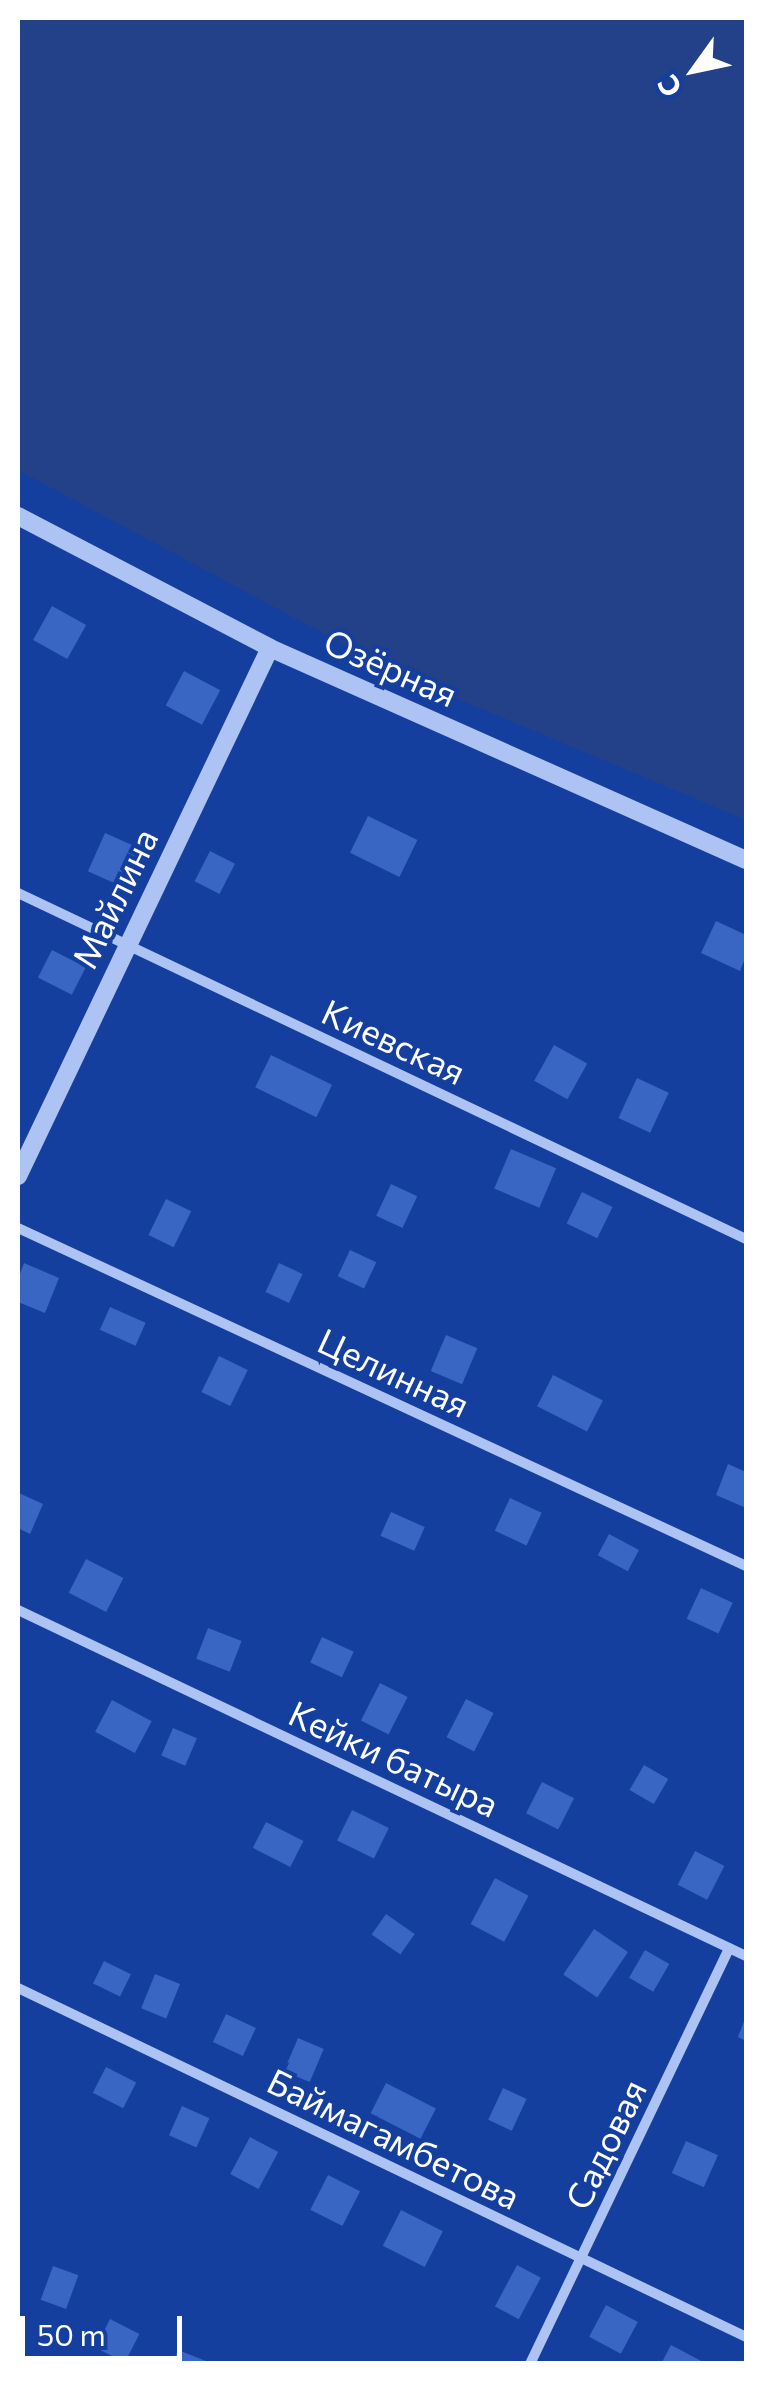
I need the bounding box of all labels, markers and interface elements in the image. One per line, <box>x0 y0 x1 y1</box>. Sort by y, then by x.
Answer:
north arrow <box>644 20 744 120</box>
text: С <box>649 69 688 104</box>
street label: Озёрная <box>318 619 464 715</box>
street label: Майлина <box>62 821 166 975</box>
street label: Киевская <box>316 990 472 1092</box>
street label: Целинная <box>312 1319 476 1425</box>
street label: Кейки батыра <box>283 1691 505 1825</box>
street label: Баймагамбетова <box>261 2059 527 2217</box>
street label: Садовая <box>556 2072 654 2216</box>
scale bar <box>25 2296 188 2358</box>
text: 50 m <box>37 2315 106 2352</box>

